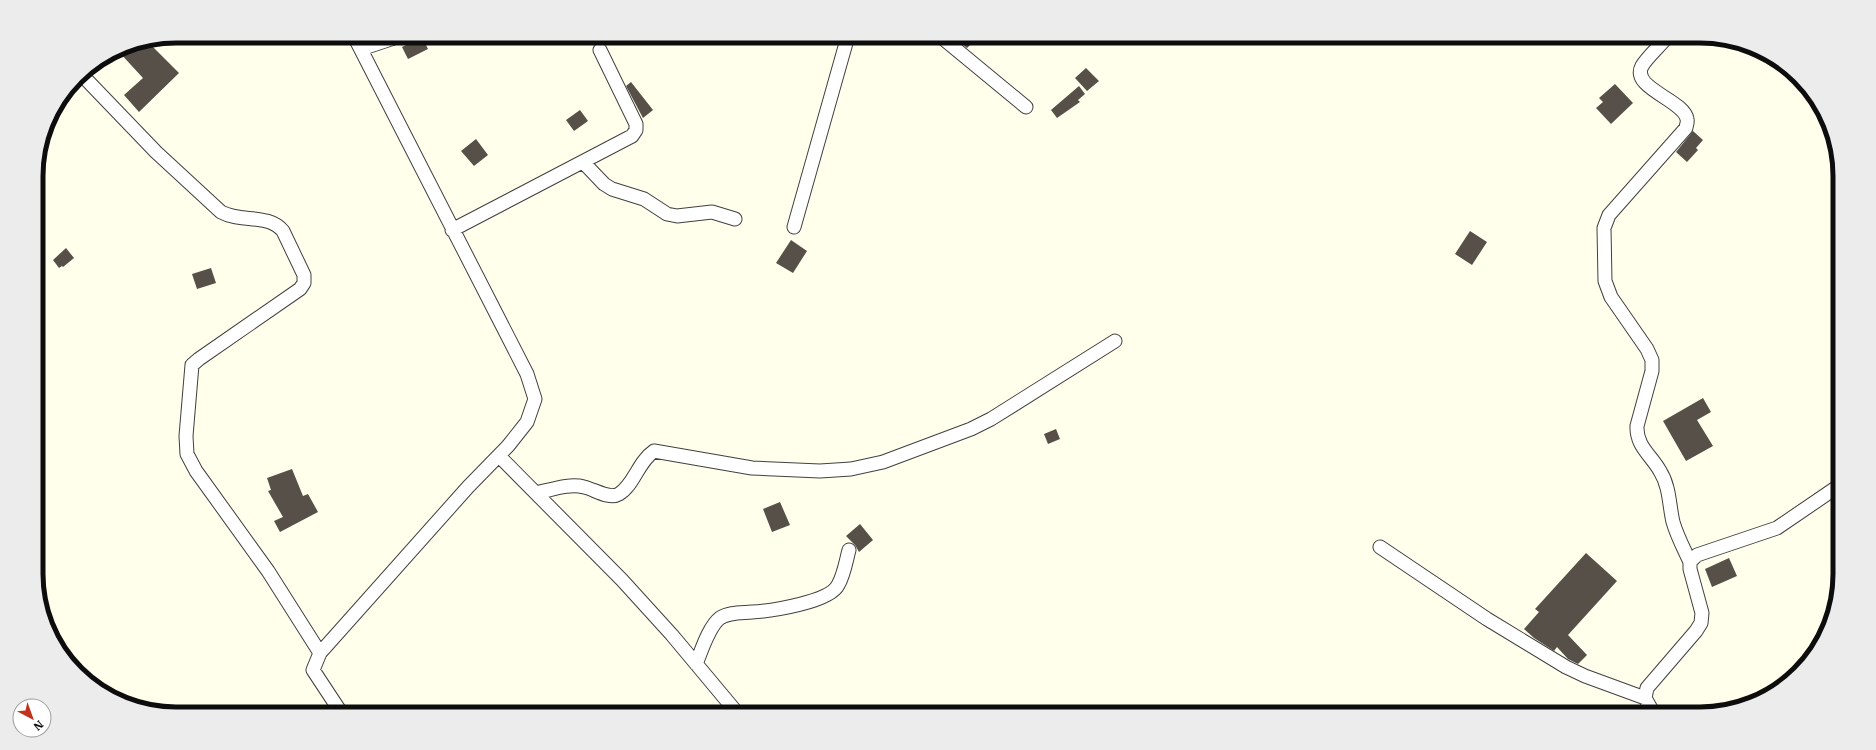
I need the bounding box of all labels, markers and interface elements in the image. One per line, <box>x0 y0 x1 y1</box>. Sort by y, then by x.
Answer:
north arrow <box>12 698 52 738</box>
text: N <box>30 717 46 734</box>

